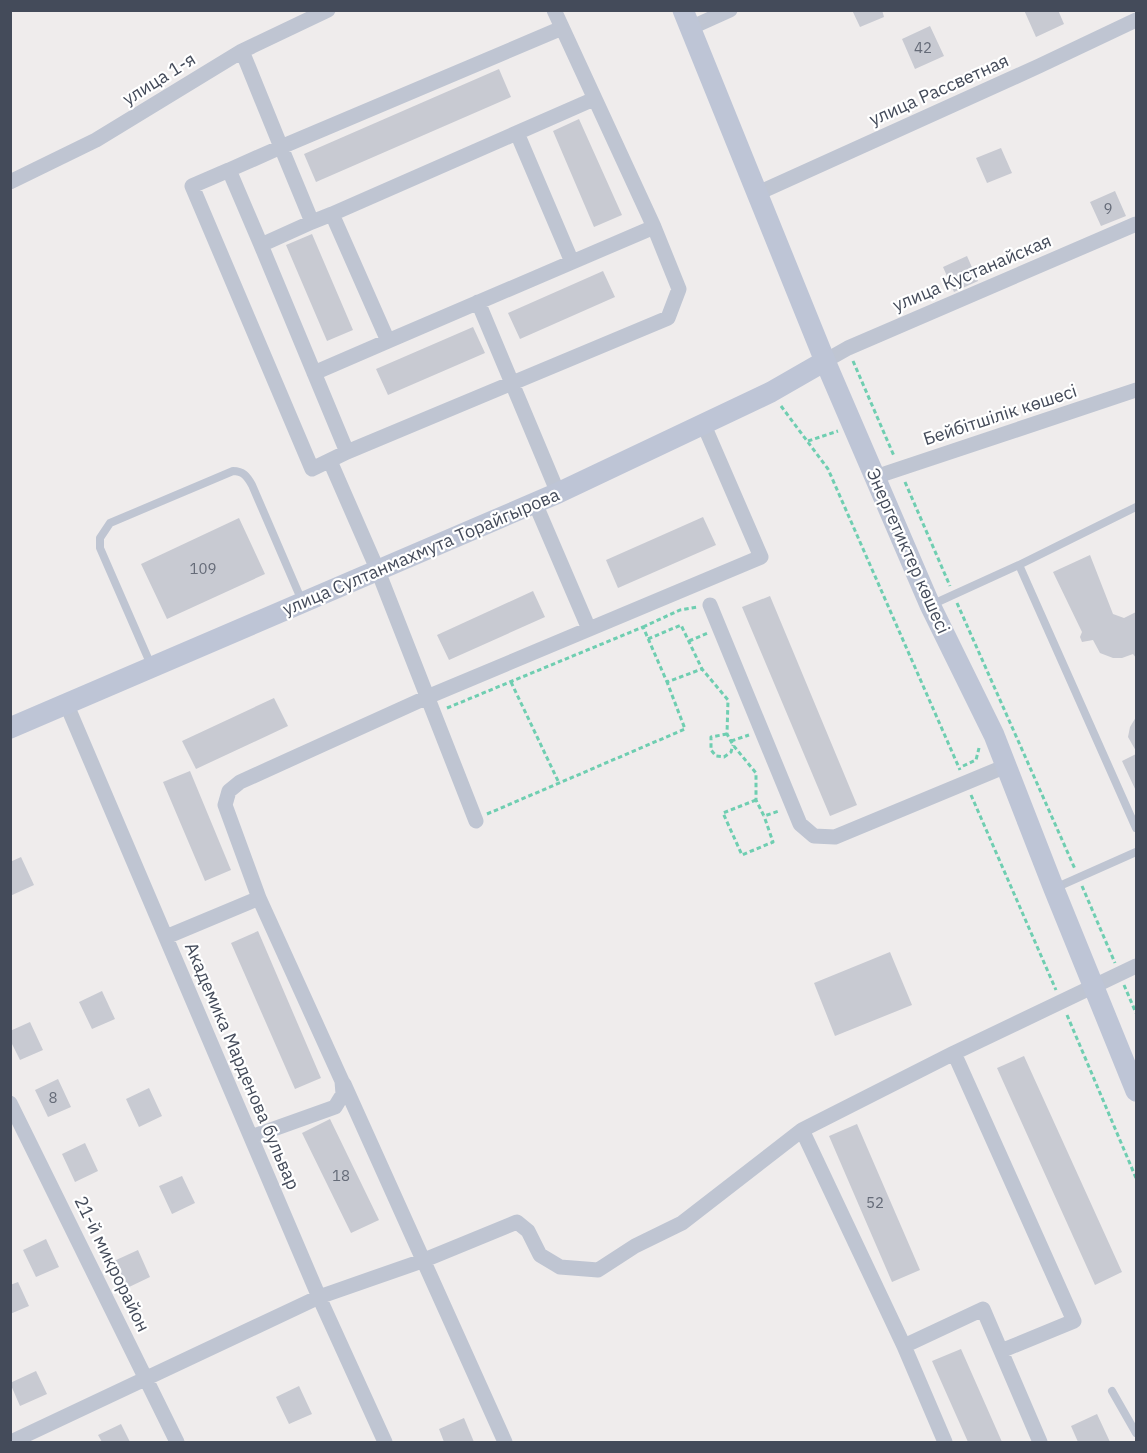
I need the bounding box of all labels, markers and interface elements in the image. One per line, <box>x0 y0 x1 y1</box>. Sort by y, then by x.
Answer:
house number: 42 <box>914 38 932 57</box>
street label: улица 1-я <box>118 47 199 110</box>
street label: улица Рассветная <box>865 48 1012 131</box>
house number: 9 <box>1103 199 1113 218</box>
street label: улица Кустанайская <box>889 229 1055 316</box>
street label: Бейбітшілік көшесі <box>920 379 1080 450</box>
street label: Энергетиктер көшесі <box>862 464 955 637</box>
street label: улица Султанмахмута Торайгырова <box>279 482 563 620</box>
house number: 109 <box>189 559 217 578</box>
street label: Академика Марденова бульвар <box>180 939 305 1193</box>
house number: 8 <box>48 1088 58 1107</box>
house number: 18 <box>332 1166 350 1185</box>
street label: 21-й микрорайон <box>70 1192 155 1336</box>
house number: 52 <box>866 1193 884 1212</box>

